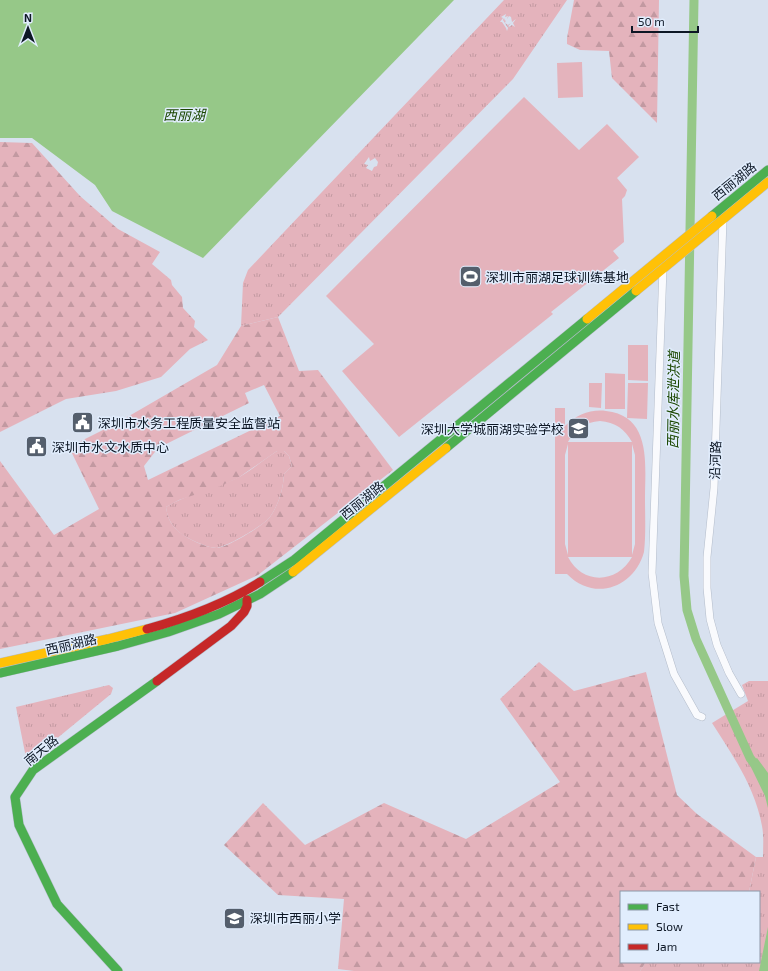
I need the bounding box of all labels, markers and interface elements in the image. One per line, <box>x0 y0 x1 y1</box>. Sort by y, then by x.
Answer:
north arrow <box>8 8 48 48</box>
scale bar <box>632 8 698 34</box>
text: N <box>24 11 32 24</box>
text: 50 m <box>638 14 665 28</box>
water label: 西丽湖 <box>163 106 207 123</box>
street label: 西丽湖路 <box>709 158 759 204</box>
sports icon: 深圳市丽湖足球训练基地 <box>457 264 483 290</box>
place label: 深圳市丽湖足球训练基地 <box>486 269 629 285</box>
water label: 西丽水库泄洪道 <box>664 349 682 449</box>
public building icon: 深圳市水务工程质量安全监督站 <box>70 410 96 436</box>
place label: 深圳市水务工程质量安全监督站 <box>98 415 280 431</box>
school or university icon: 深圳大学城丽湖实验学校 <box>566 416 592 442</box>
place label: 深圳大学城丽湖实验学校 <box>421 421 564 437</box>
public building icon: 深圳市水文水质中心 <box>24 434 50 460</box>
place label: 深圳市水文水质中心 <box>52 439 169 455</box>
street label: 沿河路 <box>706 440 724 480</box>
street label: 西丽湖路 <box>337 477 387 523</box>
street label: 西丽湖路 <box>44 630 98 658</box>
street label: 南天路 <box>21 732 61 768</box>
legend <box>620 891 760 963</box>
text: Fast <box>656 899 680 913</box>
school or university icon: 深圳市西丽小学 <box>222 905 248 931</box>
place label: 深圳市西丽小学 <box>250 910 341 926</box>
text: Slow <box>656 919 683 933</box>
text: Jam <box>656 939 677 953</box>

